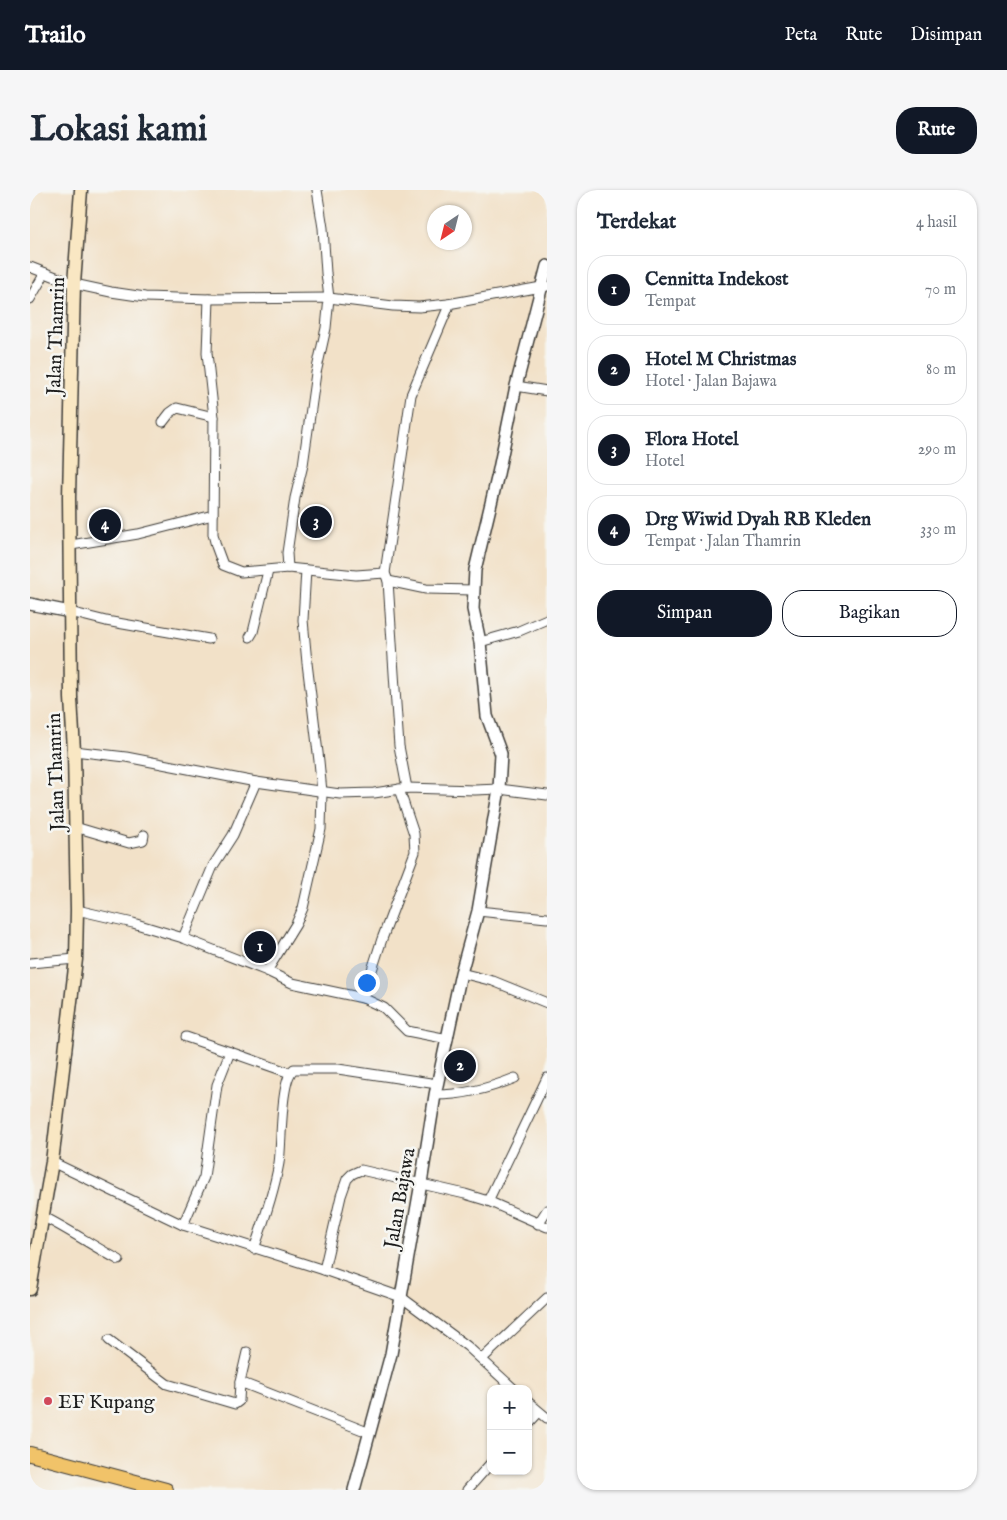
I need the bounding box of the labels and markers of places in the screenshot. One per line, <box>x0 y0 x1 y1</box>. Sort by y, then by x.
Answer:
pin: 3 <box>300 503 332 541</box>
pin: 4 <box>89 506 121 544</box>
pin: 1 <box>244 928 276 966</box>
pin: 2 <box>444 1047 476 1085</box>
place label: EF Kupang <box>58 1390 156 1415</box>
marker: EF Kupang <box>42 1395 54 1407</box>

